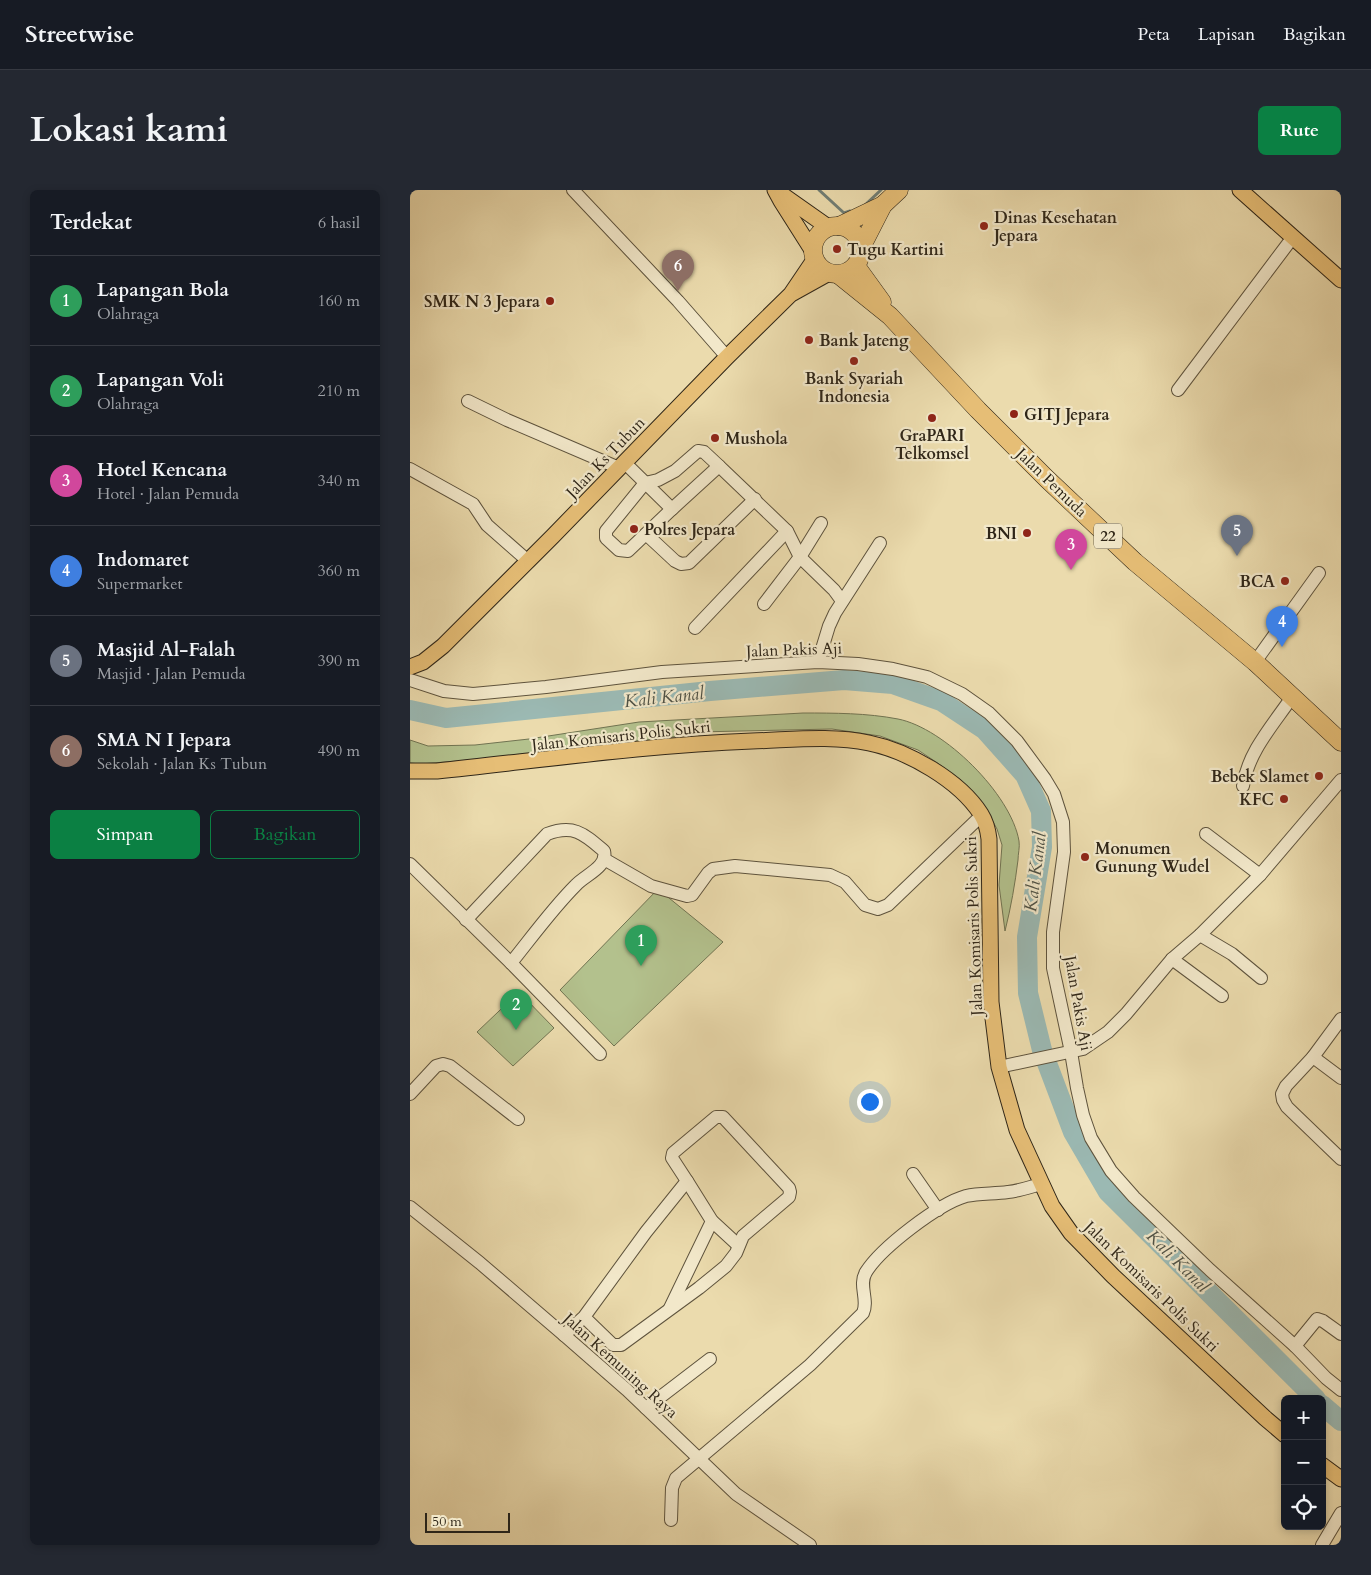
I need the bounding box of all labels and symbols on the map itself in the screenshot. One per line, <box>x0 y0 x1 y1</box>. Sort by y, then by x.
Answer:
place label: Dinas Kesehatan Jepara <box>992 207 1118 247</box>
marker: Dinas Kesehatan Jepara <box>978 220 990 232</box>
place label: Tugu Kartini <box>847 239 944 261</box>
marker: Tugu Kartini <box>831 243 843 255</box>
pin: 6 <box>662 250 694 291</box>
place label: SMK N 3 Jepara <box>424 291 540 313</box>
marker: SMK N 3 Jepara <box>544 295 556 307</box>
place label: Bank Jateng <box>819 330 909 352</box>
marker: Bank Jateng <box>803 334 815 346</box>
marker: Bank Syariah Indonesia <box>848 355 860 367</box>
place label: Bank Syariah Indonesia <box>805 368 903 408</box>
place label: GITJ Jepara <box>1024 404 1109 426</box>
marker: GITJ Jepara <box>1008 408 1020 420</box>
street label: Jalan Ks Tubun <box>560 412 650 505</box>
marker: GraPARI Telkomsel <box>926 412 938 424</box>
place label: GraPARI Telkomsel <box>895 425 969 465</box>
place label: Mushola <box>725 428 788 450</box>
marker: Mushola <box>709 432 721 444</box>
street label: Jalan Pemuda <box>1009 442 1092 522</box>
pin: 5 <box>1221 515 1253 556</box>
place label: Polres Jepara <box>644 519 735 541</box>
marker: Polres Jepara <box>628 523 640 535</box>
place label: BNI <box>985 523 1017 545</box>
road number: 22 <box>1094 524 1122 548</box>
marker: BNI <box>1021 527 1033 539</box>
pin: 3 <box>1055 529 1087 570</box>
place label: BCA <box>1239 571 1275 593</box>
marker: BCA <box>1279 575 1291 587</box>
pin: 4 <box>1266 606 1298 647</box>
street label: Jalan Pakis Aji <box>744 637 843 663</box>
water label: Kali Kanal <box>623 681 706 714</box>
street label: Jalan Komisaris Polis Sukri <box>529 716 712 757</box>
place label: Bebek Slamet <box>1211 766 1309 788</box>
marker: Bebek Slamet <box>1313 770 1325 782</box>
place label: KFC <box>1239 789 1274 811</box>
marker: KFC <box>1278 793 1290 805</box>
water label: Kali Kanal <box>1018 830 1053 913</box>
street label: Jalan Komisaris Polis Sukri <box>960 835 988 1018</box>
place label: Monumen Gunung Wudel <box>1095 838 1210 878</box>
marker: Monumen Gunung Wudel <box>1079 851 1091 863</box>
pin: 1 <box>625 925 657 966</box>
street label: Jalan Pakis Aji <box>1058 952 1097 1053</box>
pin: 2 <box>500 989 532 1030</box>
your location <box>857 1089 883 1115</box>
street label: Jalan Komisaris Polis Sukri <box>1078 1215 1224 1357</box>
water label: Kali Kanal <box>1140 1224 1216 1299</box>
street label: Jalan Kemuning Raya <box>557 1307 683 1423</box>
scale bar <box>425 1510 510 1533</box>

